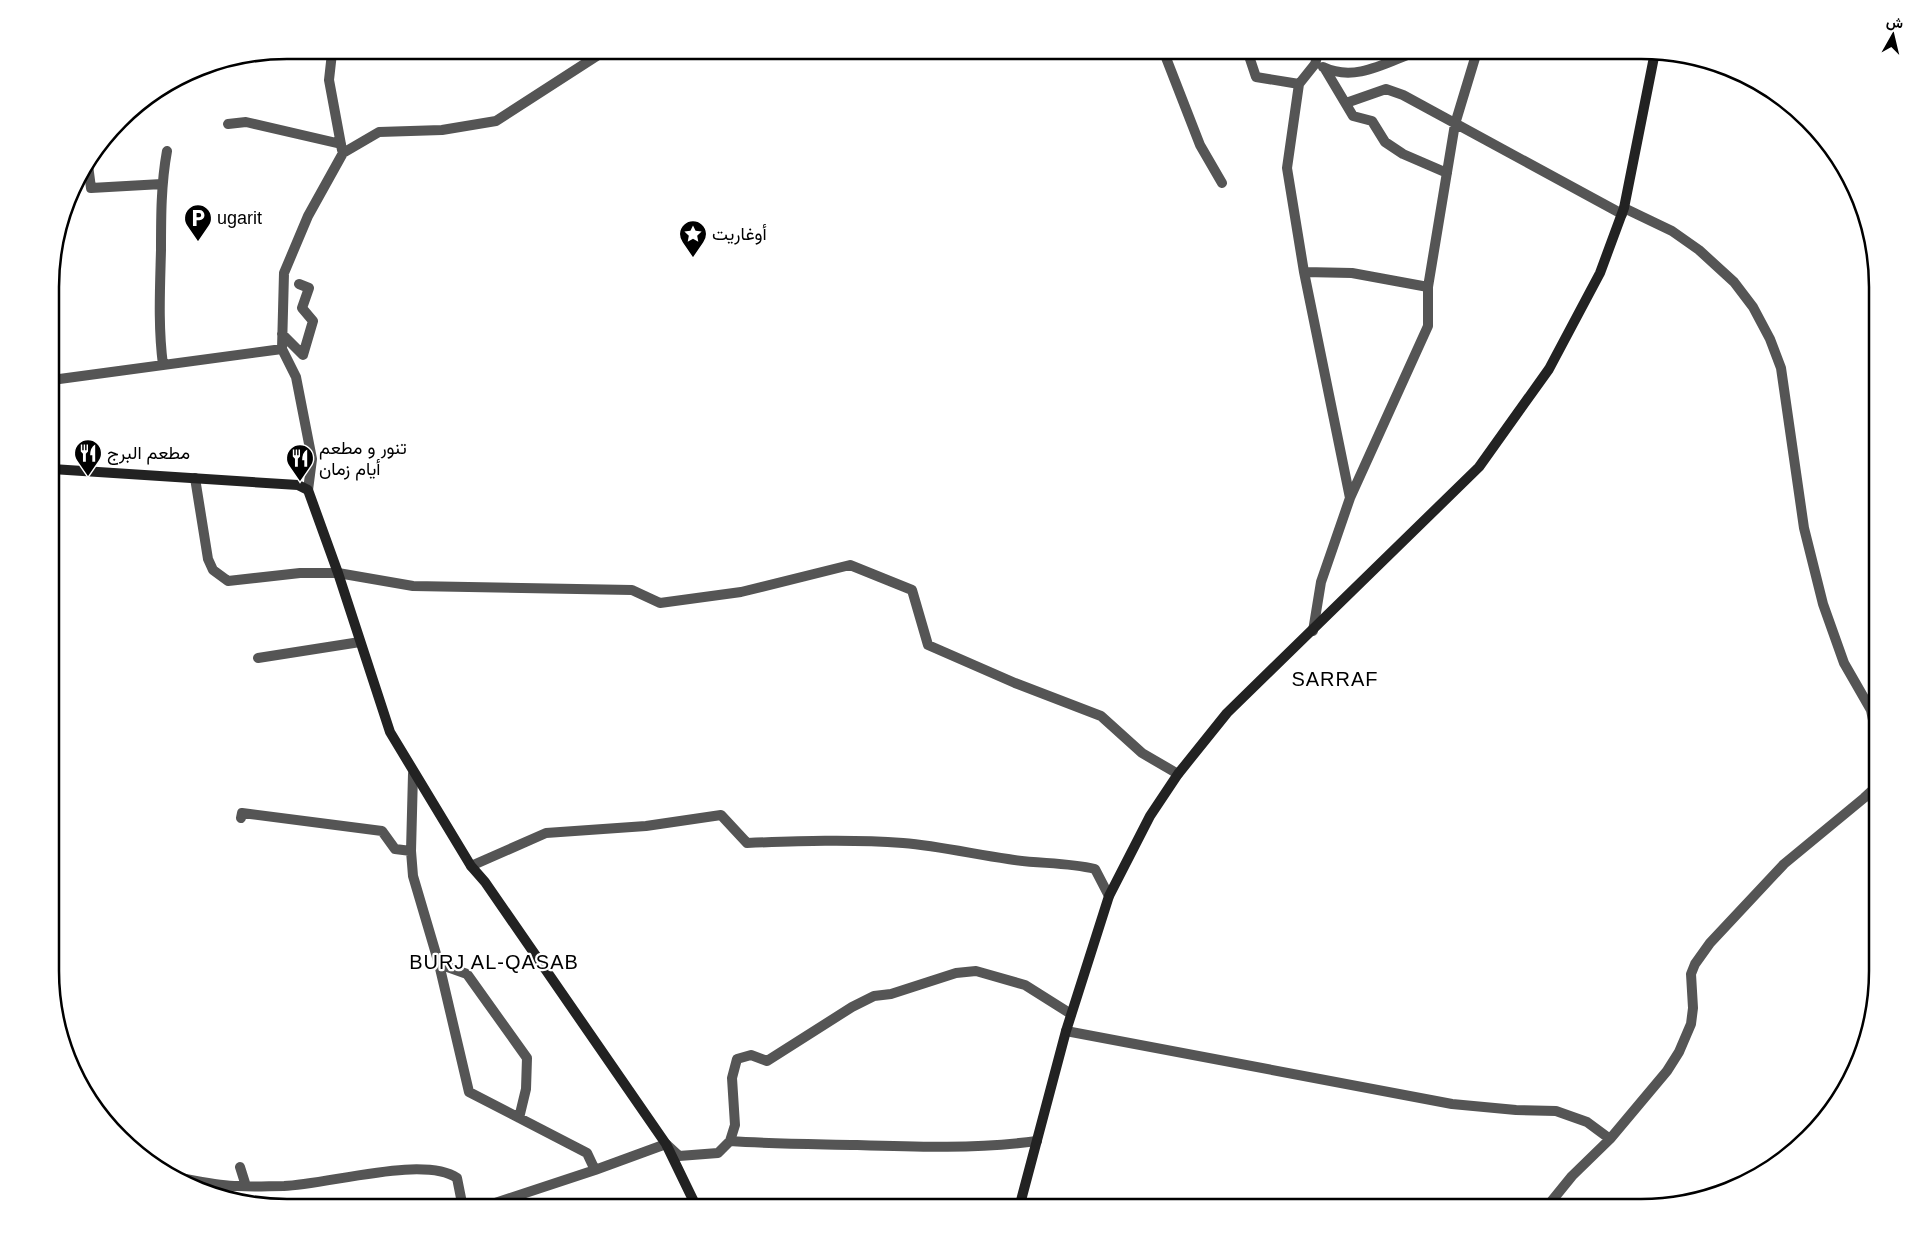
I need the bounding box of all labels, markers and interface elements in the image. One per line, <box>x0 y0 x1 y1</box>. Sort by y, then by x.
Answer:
north arrow <box>1868 10 1918 60</box>
text: ش <box>1885 13 1904 32</box>
parking icon: ugarit <box>183 203 213 242</box>
place label: ugarit <box>217 208 262 228</box>
place icon: أوغاريت <box>678 219 708 258</box>
place label: أوغاريت <box>712 224 767 245</box>
restaurant icon: مطعم البرج <box>73 438 103 477</box>
place label: تنور و مطعم أيام زمان <box>319 438 407 481</box>
place label: مطعم البرج <box>107 443 190 465</box>
restaurant icon: تنور و مطعم أيام زمان <box>285 443 315 482</box>
district label: SARRAF <box>1291 668 1379 690</box>
district label: BURJ AL-QASAB <box>409 951 579 973</box>

